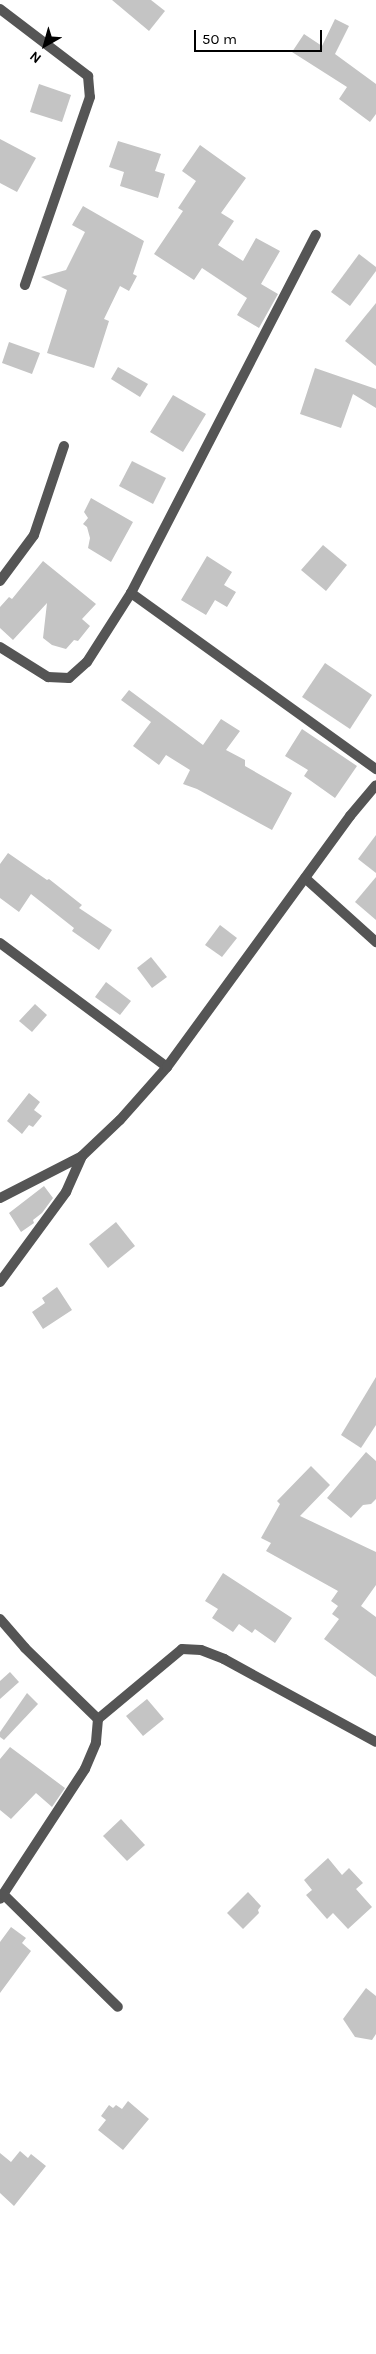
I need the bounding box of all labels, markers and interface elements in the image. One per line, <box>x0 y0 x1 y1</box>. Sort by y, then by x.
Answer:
north arrow <box>20 20 70 70</box>
scale bar <box>196 20 324 52</box>
text: 50 m <box>202 30 237 48</box>
text: N <box>26 47 45 67</box>

